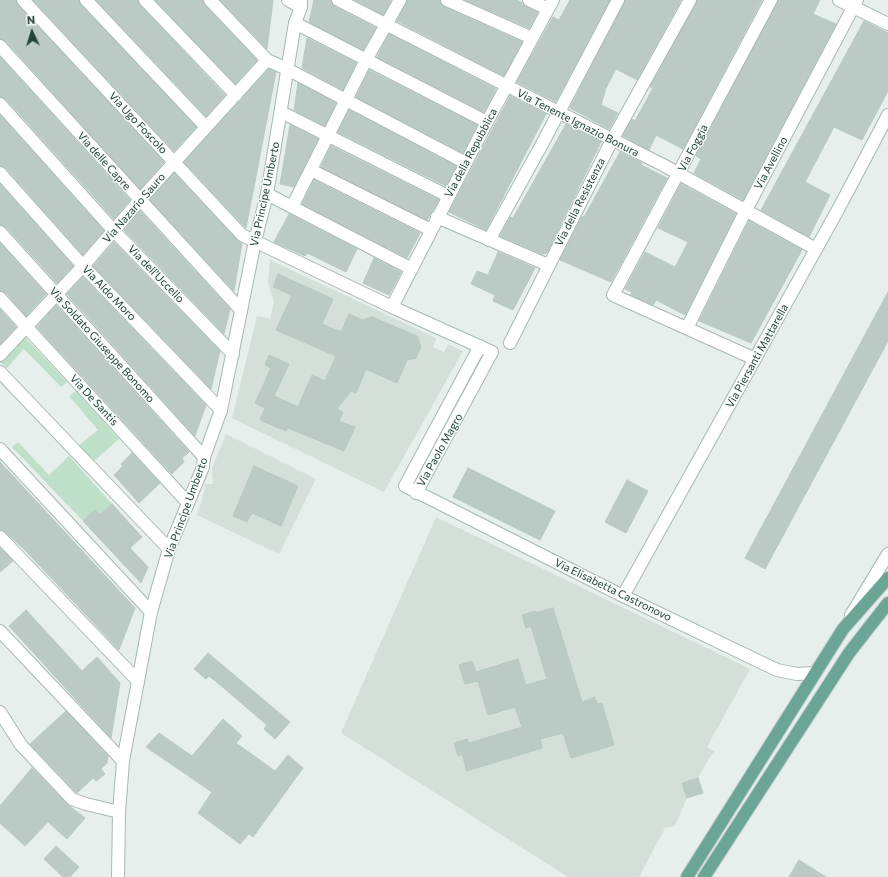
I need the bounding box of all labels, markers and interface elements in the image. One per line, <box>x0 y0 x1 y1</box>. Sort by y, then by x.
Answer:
north arrow <box>12 12 52 52</box>
text: N <box>27 13 36 26</box>
street label: Via Tenente Ignazio Bonura <box>515 86 641 160</box>
street label: Via Ugo Foscolo <box>106 89 170 157</box>
street label: Via della Repubblica <box>442 106 500 200</box>
street label: Via Foggia <box>675 122 711 174</box>
street label: Via delle Capre <box>74 129 134 193</box>
street label: Via Avellino <box>752 134 790 192</box>
street label: Via Principe Umberto <box>247 140 283 248</box>
street label: Via della Resistenza <box>552 156 608 248</box>
street label: Via Nazario Sauro <box>100 170 168 246</box>
street label: Via dell'Uccello <box>125 242 187 306</box>
street label: Via Aldo Moro <box>79 263 139 323</box>
street label: Via Soldato Giuseppe Bonomo <box>47 285 157 405</box>
street label: Via Piersanti Mattarella <box>723 302 791 410</box>
street label: Via De Santis <box>67 372 121 428</box>
street label: Via Paolo Magro <box>414 411 466 489</box>
street label: Via Principe Umberto <box>162 456 210 560</box>
street label: Via Elisabetta Castronovo <box>552 556 674 624</box>

